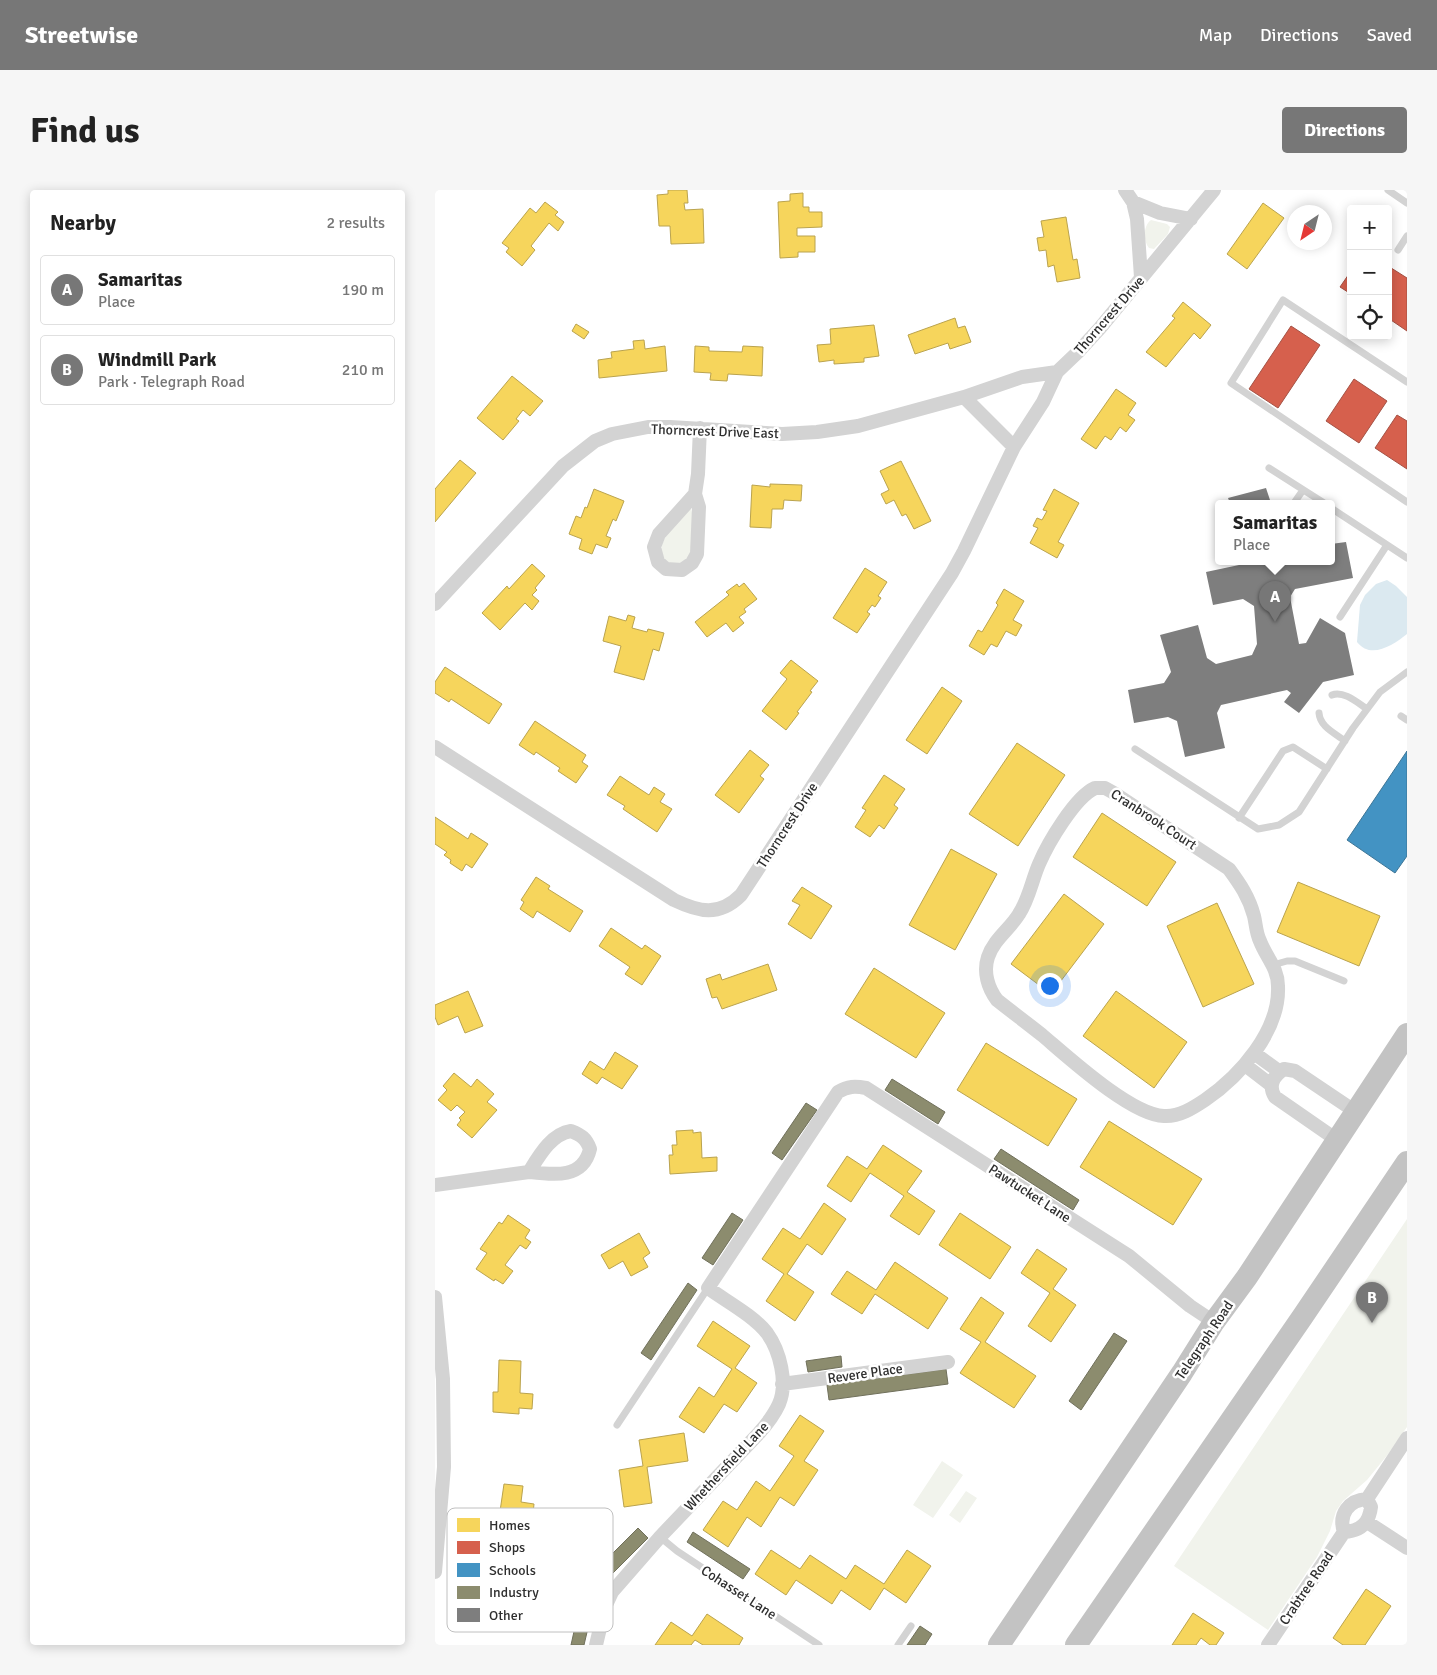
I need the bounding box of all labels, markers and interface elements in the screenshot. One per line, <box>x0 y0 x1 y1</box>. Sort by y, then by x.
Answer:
text: Streetwise <box>25 20 138 50</box>
text: Map <box>1199 24 1232 46</box>
text: Directions <box>1260 24 1339 46</box>
text: Saved <box>1367 24 1412 46</box>
button: Directions <box>1282 107 1407 153</box>
text: Find us <box>30 109 140 152</box>
north arrow <box>1287 205 1332 250</box>
map controls <box>1347 205 1392 340</box>
button: + <box>1347 205 1392 250</box>
text: Nearby <box>50 210 116 236</box>
text: 2 results <box>326 213 385 233</box>
button: − <box>1347 250 1392 295</box>
text: Samaritas <box>98 268 182 292</box>
street label: Thorncrest Drive <box>1071 273 1148 358</box>
text: A <box>62 280 72 300</box>
text: 190 m <box>342 280 384 300</box>
text: Place <box>98 292 135 312</box>
button: locate <box>1347 295 1392 340</box>
text: Windmill Park <box>98 348 216 372</box>
text: B <box>62 360 72 380</box>
text: 210 m <box>342 360 384 380</box>
text: Park · Telegraph Road <box>98 372 245 392</box>
street label: Thorncrest Drive East <box>651 421 779 442</box>
popup <box>1215 500 1335 565</box>
text: Samaritas <box>1233 511 1317 535</box>
text: Place <box>1233 535 1270 555</box>
pin: A <box>1259 581 1291 622</box>
street label: Thorncrest Drive <box>753 779 821 871</box>
street label: Cranbrook Court <box>1108 785 1200 854</box>
your location <box>1037 973 1063 999</box>
street label: Pawtucket Lane <box>985 1161 1074 1226</box>
pin: B <box>1356 1282 1388 1323</box>
street label: Telegraph Road <box>1172 1298 1237 1383</box>
street label: Revere Place <box>826 1360 904 1387</box>
street label: Whethersfield Lane <box>681 1418 772 1515</box>
legend <box>447 1508 613 1632</box>
text: Homes <box>489 1517 530 1534</box>
text: Shops <box>489 1539 525 1556</box>
street label: Crabtree Road <box>1276 1548 1337 1628</box>
text: Schools <box>489 1562 536 1579</box>
street label: Cohasset Lane <box>698 1562 780 1623</box>
text: Industry <box>489 1584 539 1601</box>
text: Other <box>489 1607 524 1624</box>

